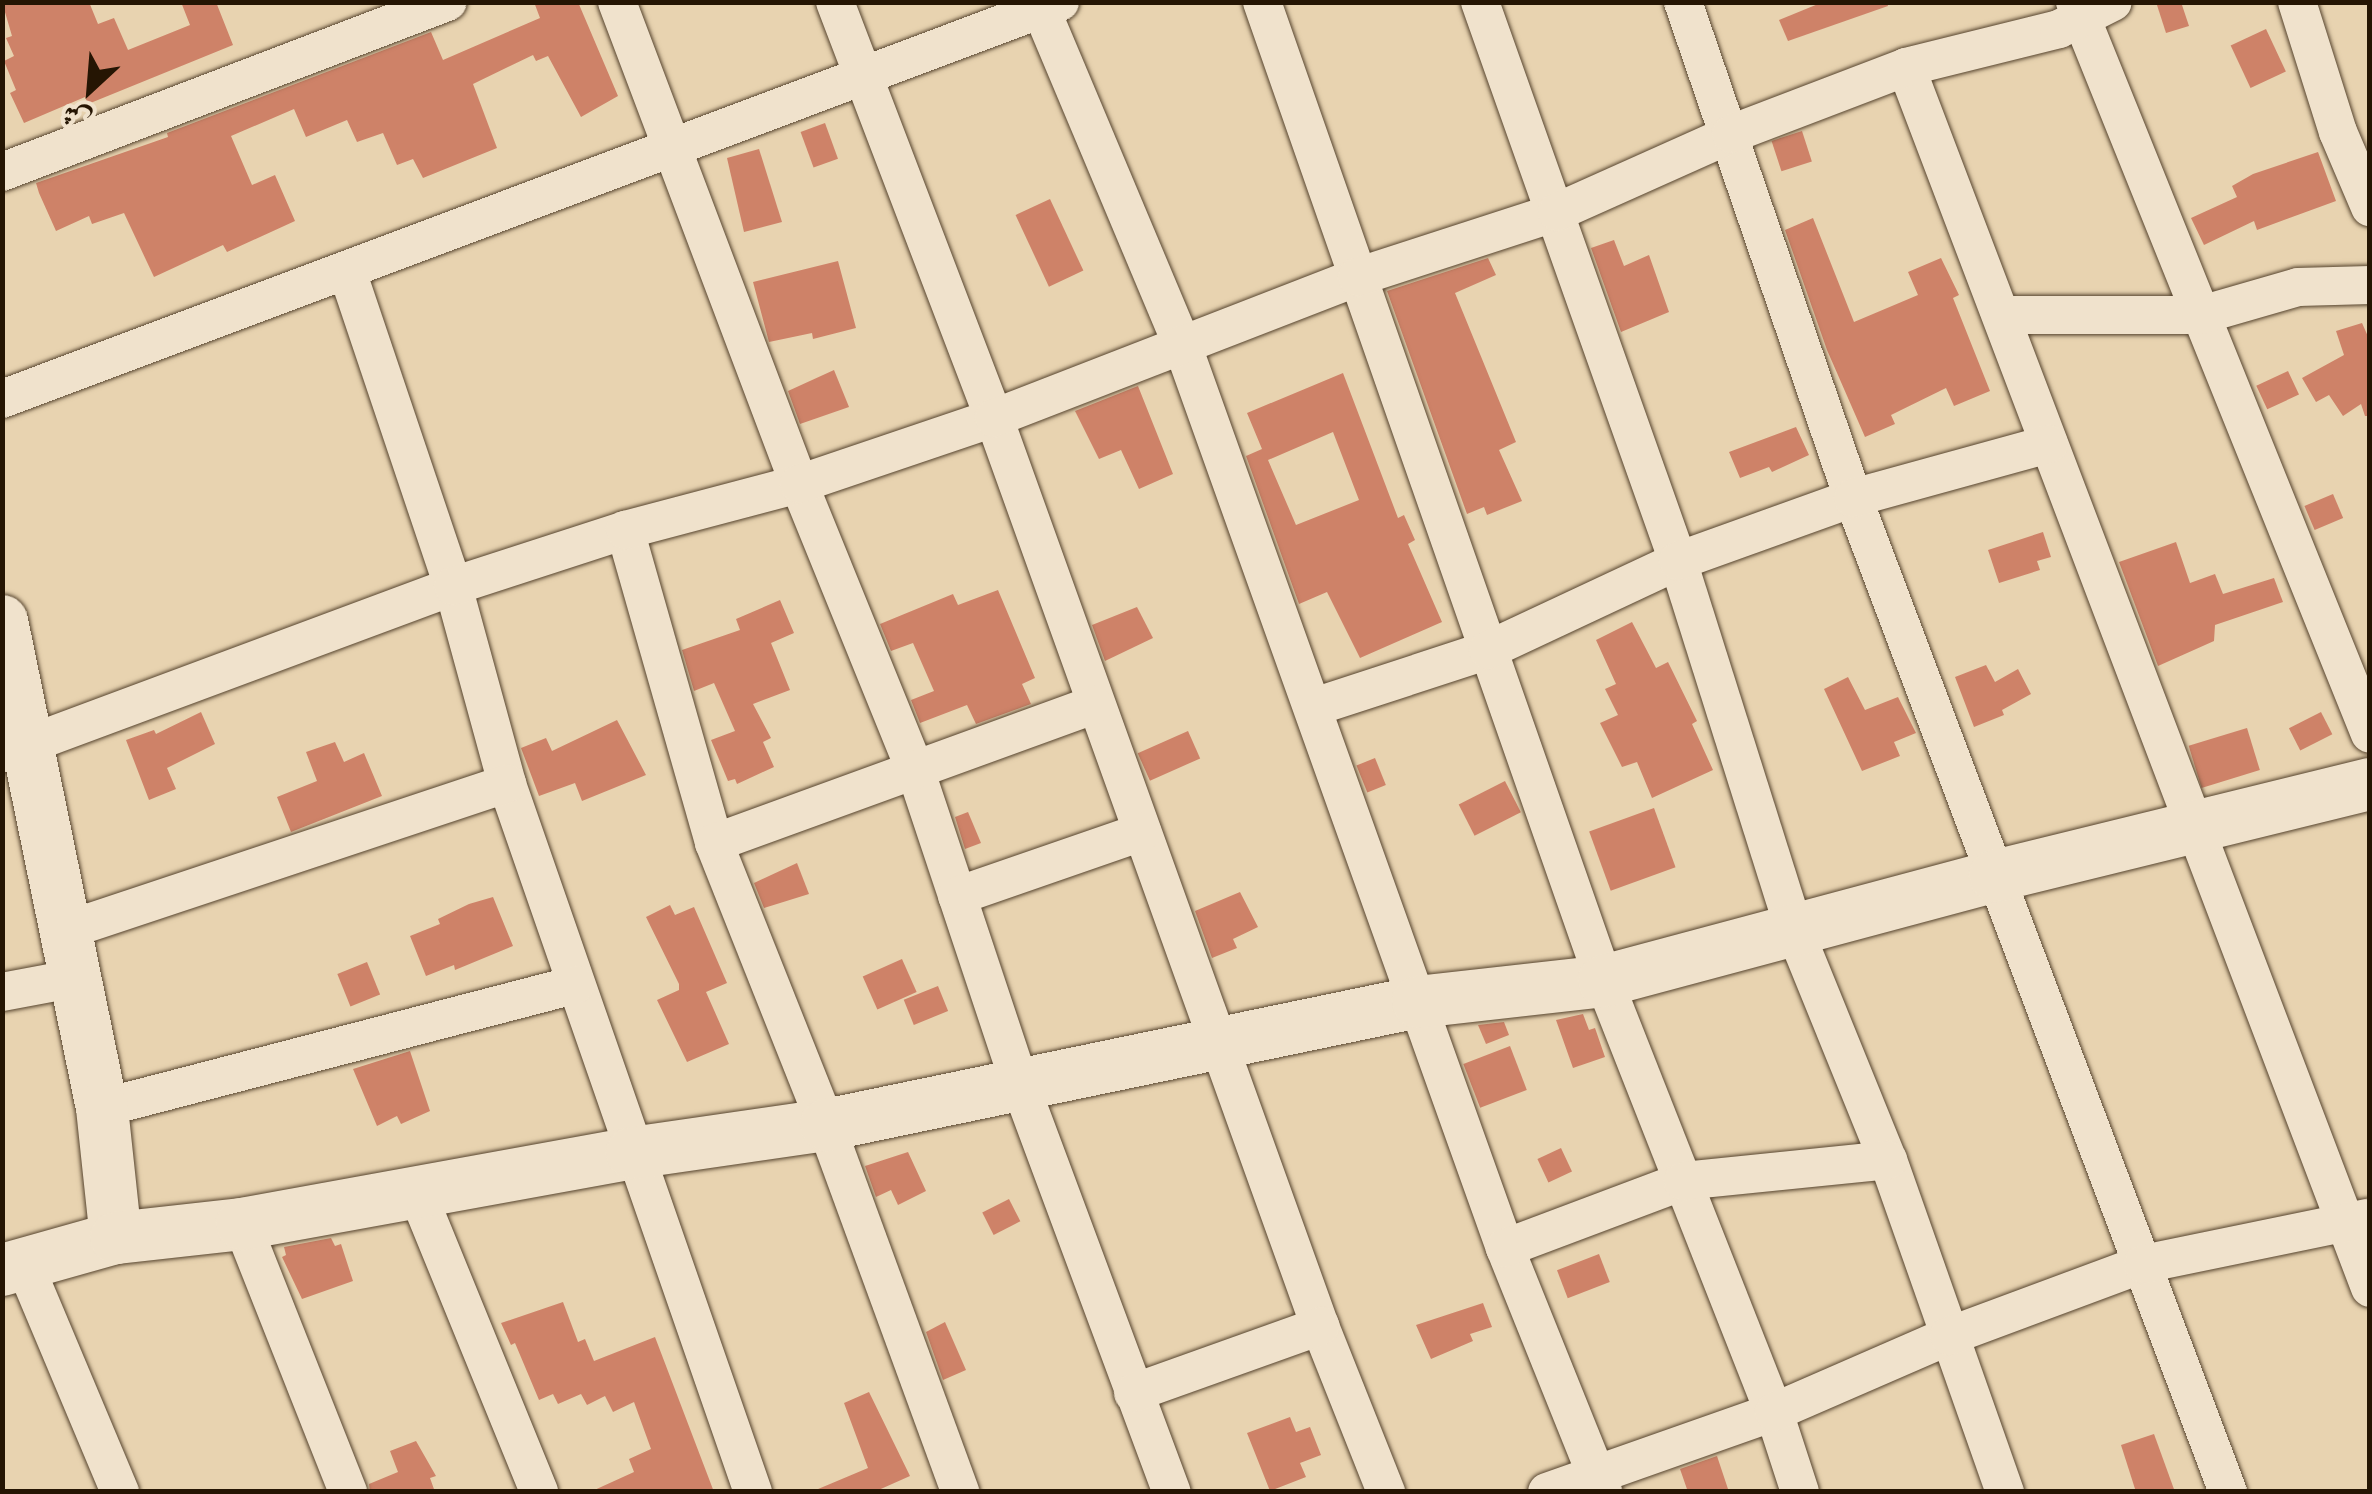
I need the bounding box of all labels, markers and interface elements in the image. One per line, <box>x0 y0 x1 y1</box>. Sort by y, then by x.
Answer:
north arrow <box>40 40 140 140</box>
text: ش <box>57 96 96 138</box>

